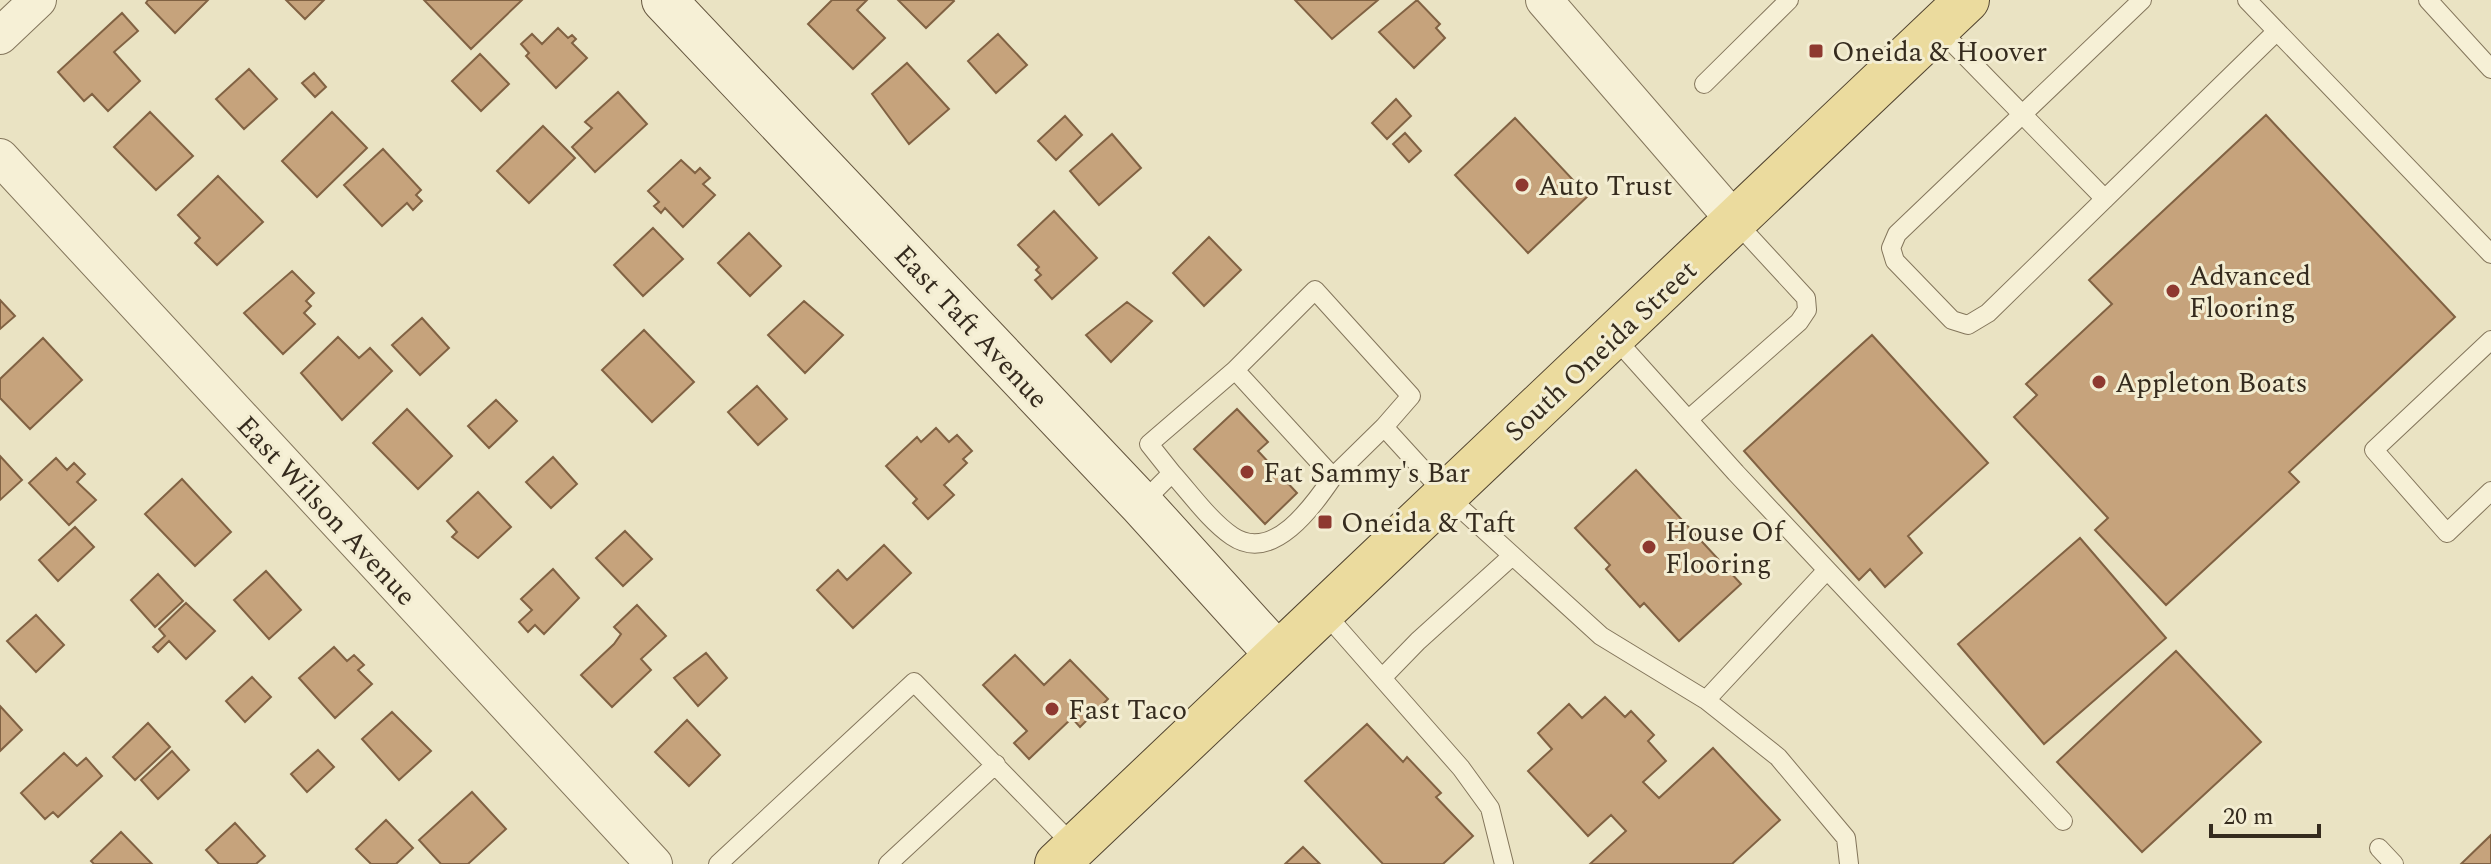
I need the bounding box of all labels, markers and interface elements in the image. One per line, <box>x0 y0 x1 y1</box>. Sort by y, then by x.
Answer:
place label: Oneida & Hoover <box>1832 31 2047 74</box>
marker: Oneida & Hoover <box>1807 42 1825 60</box>
place label: Auto Trust <box>1538 165 1673 208</box>
marker: Auto Trust <box>1513 176 1531 194</box>
street label: East Taft Avenue <box>883 235 1058 419</box>
street label: South Oneida Street <box>1495 250 1707 452</box>
place label: Advanced Flooring <box>2189 255 2311 330</box>
marker: Advanced Flooring <box>2164 282 2182 300</box>
place label: Appleton Boats <box>2115 362 2308 405</box>
marker: Appleton Boats <box>2090 373 2108 391</box>
street label: East Wilson Avenue <box>226 406 426 616</box>
place label: Fat Sammy's Bar <box>1263 452 1470 495</box>
marker: Fat Sammy's Bar <box>1238 463 1256 481</box>
place label: Oneida & Taft <box>1341 502 1516 545</box>
place label: House Of Flooring <box>1665 511 1786 586</box>
marker: Oneida & Taft <box>1316 513 1334 531</box>
marker: House Of Flooring <box>1640 538 1658 556</box>
place label: Fast Taco <box>1068 689 1187 732</box>
marker: Fast Taco <box>1043 700 1061 718</box>
scale bar <box>2211 788 2319 838</box>
text: 20 m <box>2223 799 2274 835</box>

